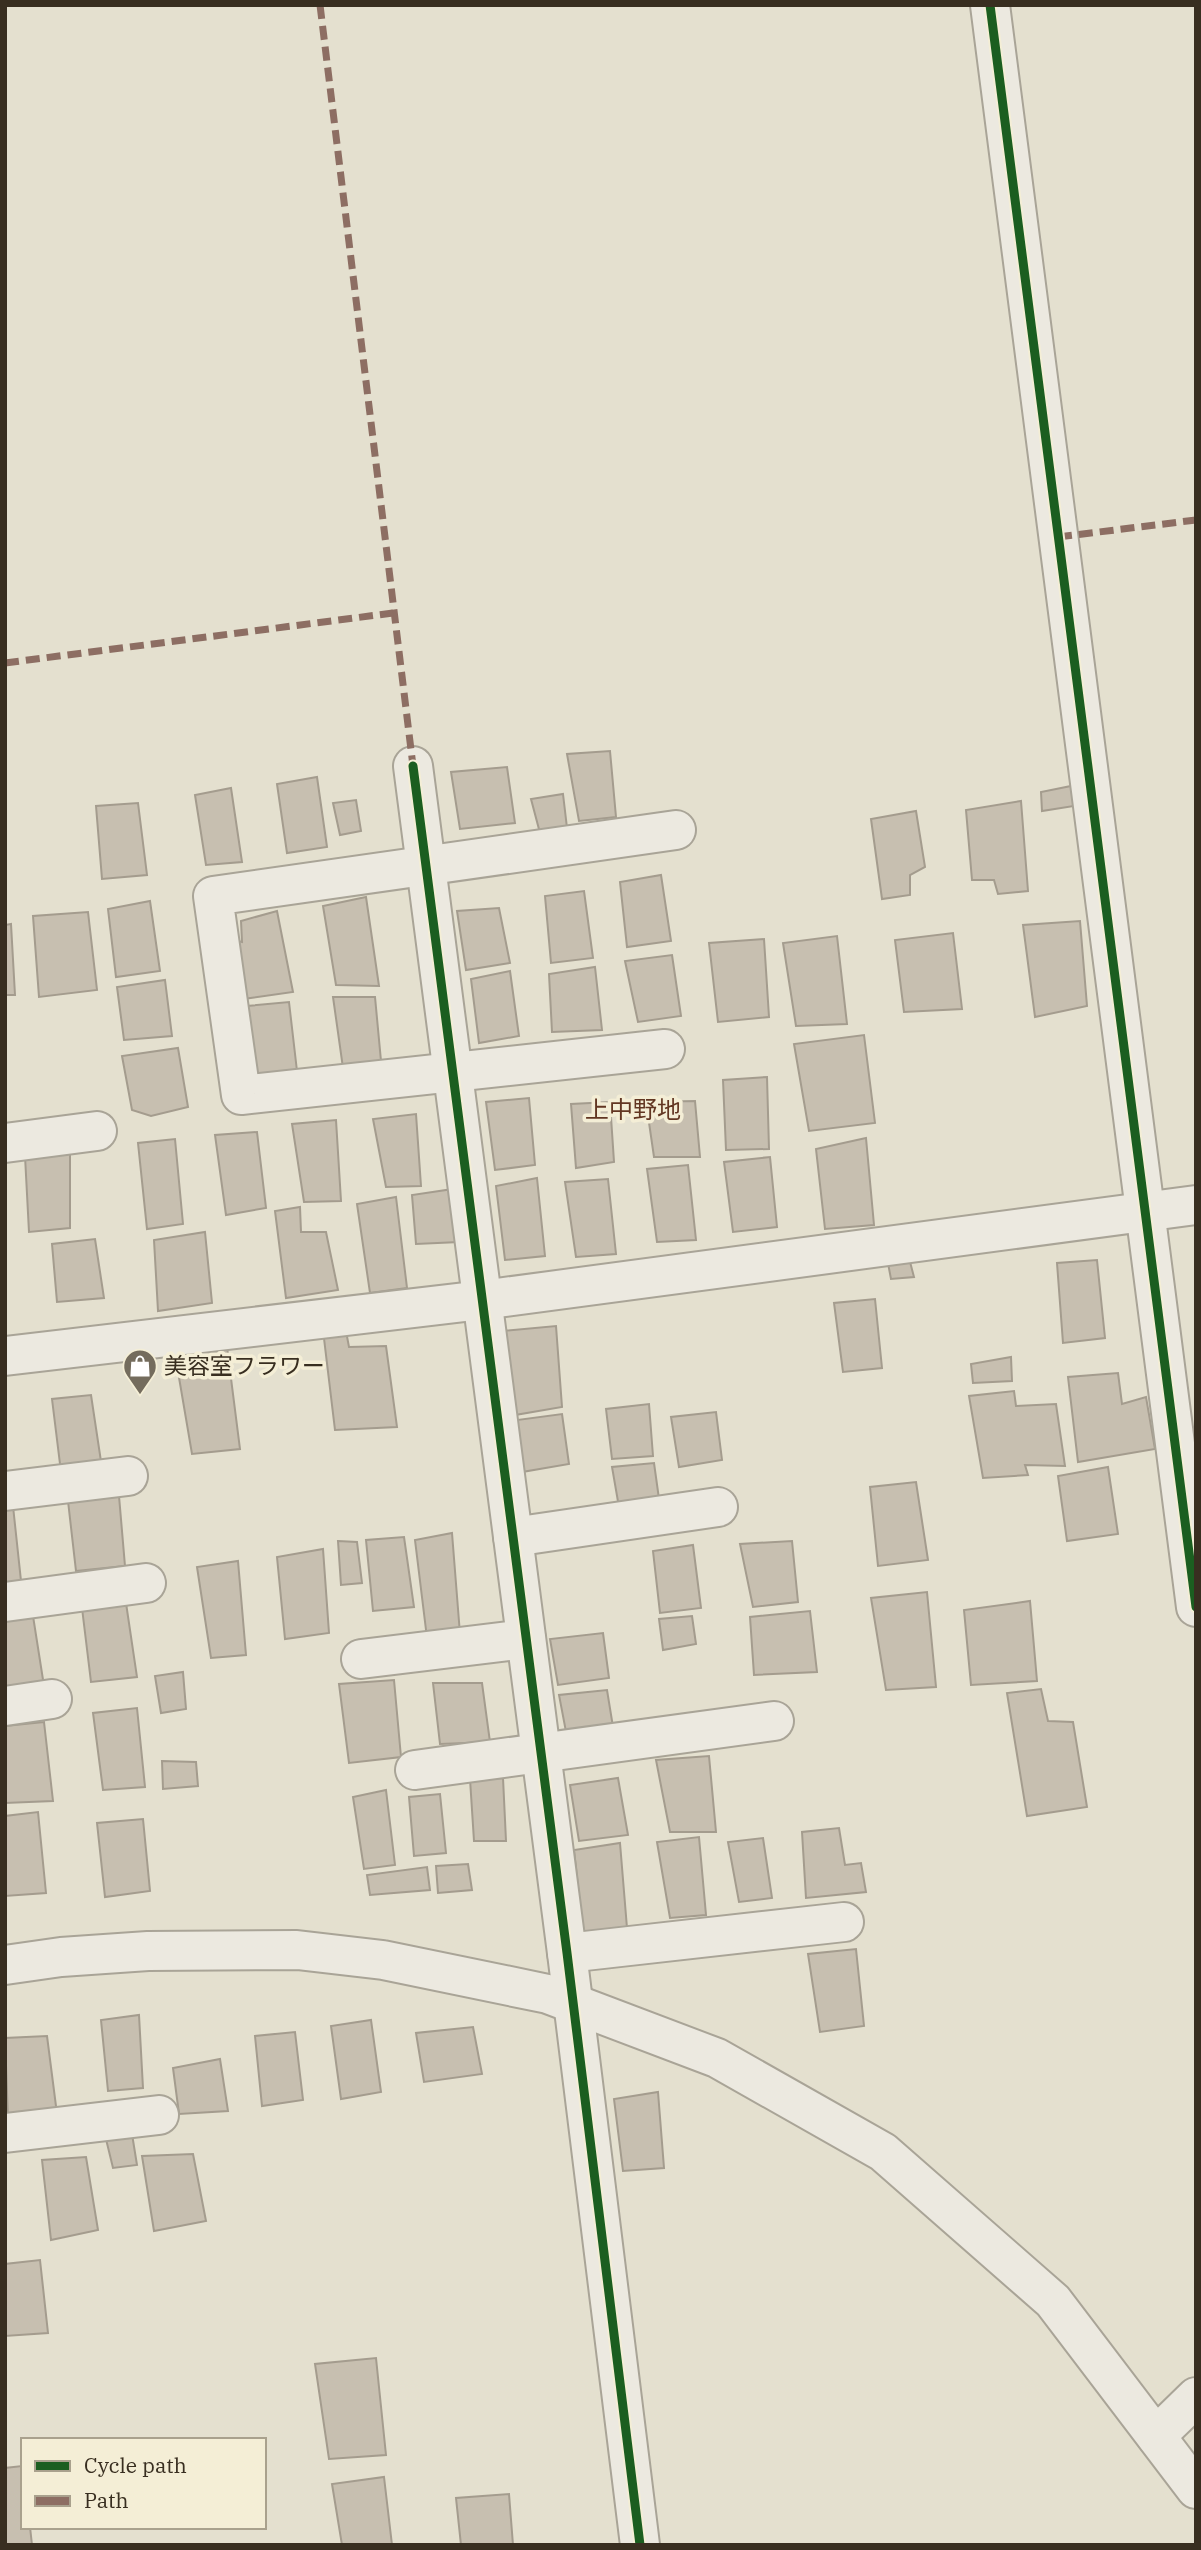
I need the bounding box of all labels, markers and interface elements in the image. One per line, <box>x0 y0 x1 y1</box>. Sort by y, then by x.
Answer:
district label: 上中野地 <box>585 1093 681 1125</box>
shop icon: 美容室フラワー <box>121 1347 159 1396</box>
place label: 美容室フラワー <box>164 1350 325 1380</box>
legend <box>21 2438 266 2529</box>
text: Cycle path <box>84 2451 187 2479</box>
text: Path <box>84 2486 129 2514</box>

